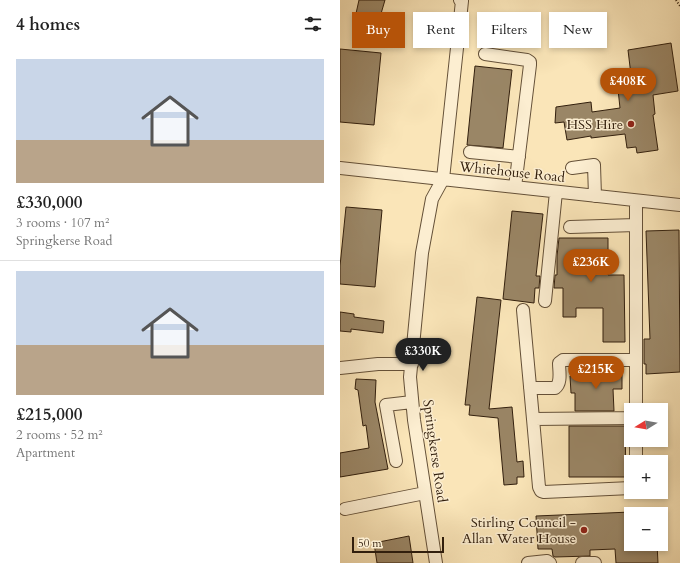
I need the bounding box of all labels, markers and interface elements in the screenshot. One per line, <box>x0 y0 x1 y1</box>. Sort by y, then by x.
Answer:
chip: Buy <box>352 12 405 48</box>
chip: Rent <box>413 12 469 48</box>
chip: Filters <box>477 12 541 48</box>
chip: New <box>549 12 607 48</box>
text: 4 homes <box>16 13 80 36</box>
icon: filters <box>302 13 324 35</box>
pin: £408K <box>600 68 656 102</box>
text: £408K <box>609 72 647 90</box>
icon: home <box>134 85 206 157</box>
place label: HSS Hire <box>566 115 623 134</box>
marker: HSS Hire <box>626 119 636 129</box>
street label: Whitehouse Road <box>457 157 566 187</box>
text: £330,000 <box>16 191 82 214</box>
text: 3 rooms · 107 m² <box>16 214 109 232</box>
text: Springkerse Road <box>16 232 112 250</box>
pin: £236K <box>563 249 619 283</box>
text: £236K <box>572 253 610 271</box>
icon: home <box>134 297 206 369</box>
pin: £330K <box>395 338 451 372</box>
text: £330K <box>404 342 442 360</box>
pin: £215K <box>568 356 624 390</box>
text: £215K <box>577 360 615 378</box>
street label: Springkerse Road <box>418 398 452 504</box>
text: £215,000 <box>16 403 82 426</box>
north arrow <box>624 403 668 447</box>
map controls <box>624 403 668 551</box>
text: 2 rooms · 52 m² <box>16 426 103 444</box>
text: Apartment <box>16 444 75 462</box>
button: + <box>624 455 668 499</box>
button: − <box>624 507 668 551</box>
place label: Stirling Council - Allan Water House <box>462 513 576 548</box>
marker: Stirling Council - Allan Water House <box>579 525 589 535</box>
scale bar <box>352 535 444 554</box>
text: 50 m <box>358 536 382 551</box>

